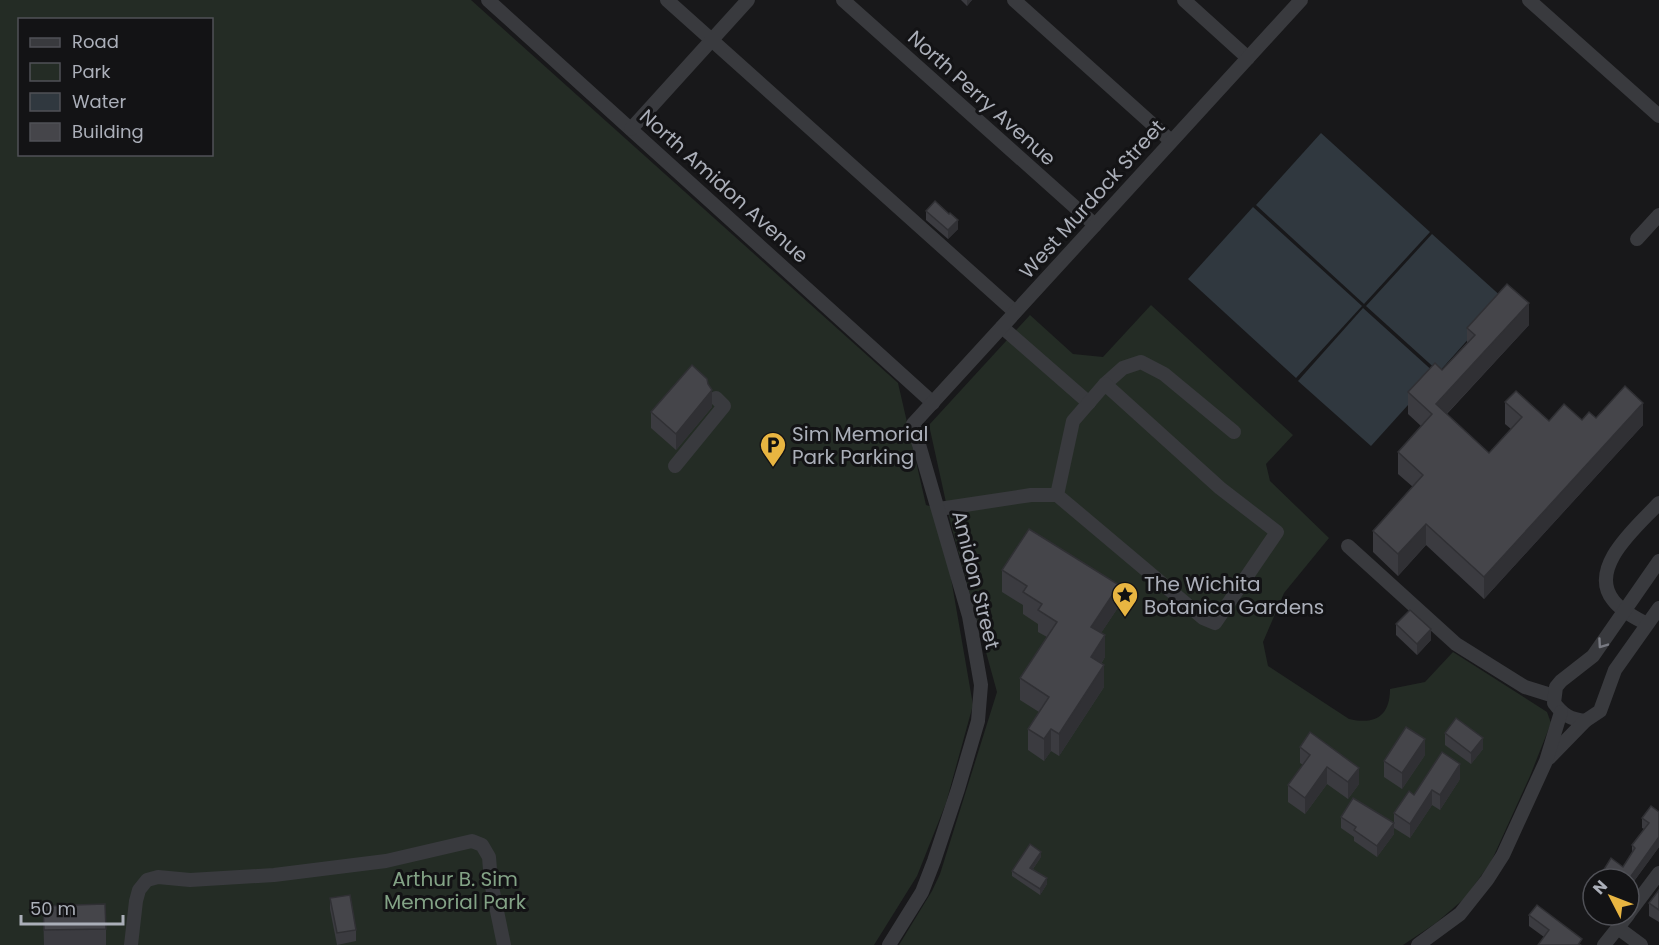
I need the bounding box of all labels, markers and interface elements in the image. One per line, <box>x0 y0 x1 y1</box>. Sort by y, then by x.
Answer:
legend <box>18 18 213 156</box>
street label: North Perry Avenue <box>902 24 1062 172</box>
text: Road <box>72 29 119 54</box>
text: Park <box>72 59 111 84</box>
text: Water <box>72 89 126 114</box>
street label: North Amidon Avenue <box>634 103 814 269</box>
street label: West Murdock Street <box>1013 113 1171 285</box>
text: Building <box>72 119 144 144</box>
place label: Sim Memorial Park Parking <box>792 420 928 471</box>
parking icon: Sim Memorial Park Parking <box>758 430 788 468</box>
street label: Amidon Street <box>945 508 1007 652</box>
place label: The Wichita Botanica Gardens <box>1144 570 1324 621</box>
place icon: The Wichita Botanica Gardens <box>1110 580 1140 618</box>
one-way arrow <box>1598 637 1609 648</box>
park label: Arthur B. Sim Memorial Park <box>384 865 527 916</box>
north arrow <box>1581 867 1641 927</box>
text: N <box>1588 875 1613 899</box>
scale bar <box>21 888 123 926</box>
text: 50 m <box>30 896 76 921</box>

